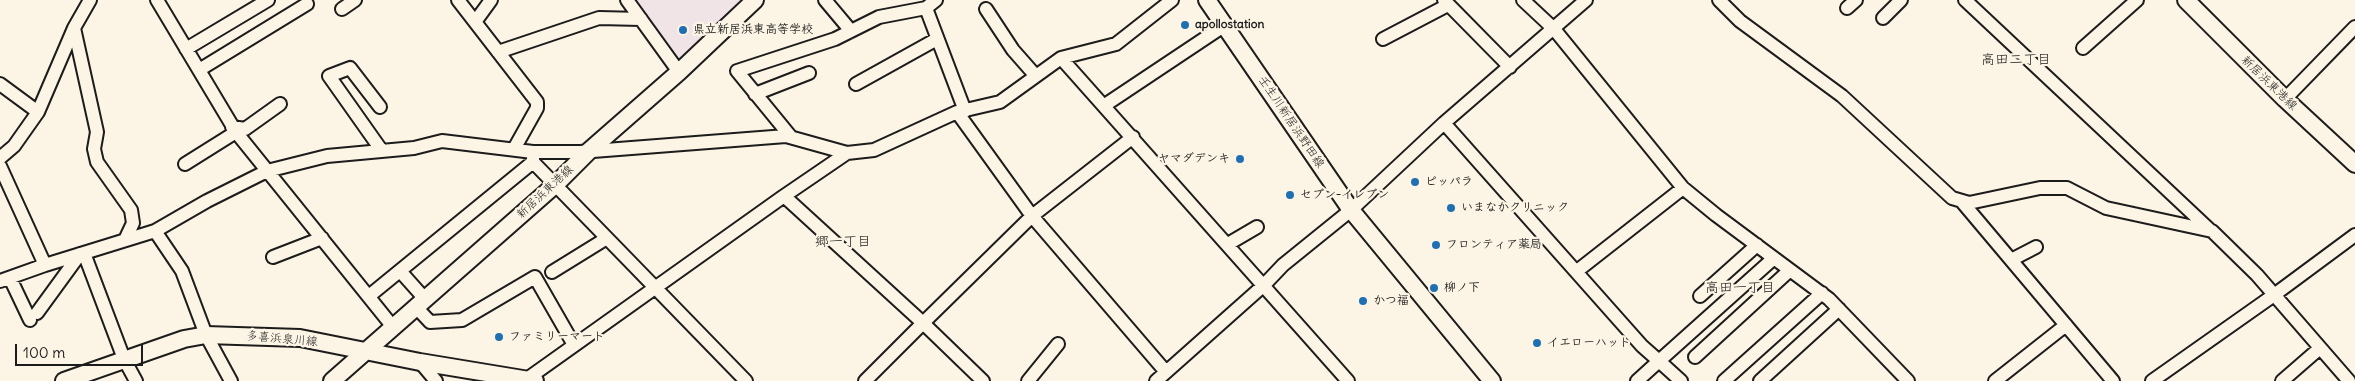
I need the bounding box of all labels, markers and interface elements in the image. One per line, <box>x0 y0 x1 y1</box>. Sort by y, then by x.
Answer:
place label: apollostation <box>1195 18 1264 32</box>
marker: apollostation <box>1179 19 1191 31</box>
place label: 県立新居浜東高等学校 <box>693 23 813 37</box>
marker: 県立新居浜東高等学校 <box>677 24 689 36</box>
district label: 高田二丁目 <box>1981 52 2051 68</box>
street label: 新居浜東港線 <box>2238 53 2300 113</box>
street label: 壬生川新居浜野田線 <box>1255 73 1327 171</box>
place label: ヤマダデンキ <box>1158 152 1230 166</box>
marker: ヤマダデンキ <box>1234 153 1246 165</box>
street label: 新居浜東港線 <box>514 162 576 222</box>
place label: ピッパラ <box>1425 175 1473 189</box>
marker: ピッパラ <box>1409 176 1421 188</box>
place label: セブン-イレブン <box>1300 188 1389 202</box>
marker: セブン-イレブン <box>1284 189 1296 201</box>
place label: いまなかクリニック <box>1461 201 1569 215</box>
marker: いまなかクリニック <box>1445 202 1457 214</box>
district label: 郷一丁目 <box>815 234 871 250</box>
place label: フロンティア薬局 <box>1446 238 1542 252</box>
marker: フロンティア薬局 <box>1430 239 1442 251</box>
district label: 高田一丁目 <box>1705 280 1775 296</box>
place label: 柳ノ下 <box>1444 281 1480 295</box>
marker: 柳ノ下 <box>1428 282 1440 294</box>
place label: かつ福 <box>1373 294 1409 308</box>
marker: かつ福 <box>1357 295 1369 307</box>
street label: 多喜浜泉川線 <box>246 329 318 349</box>
place label: ファミリーマート <box>509 330 605 344</box>
marker: ファミリーマート <box>493 331 505 343</box>
scale bar <box>18 334 145 366</box>
place label: イエローハット <box>1547 336 1631 350</box>
marker: イエローハット <box>1531 337 1543 349</box>
text: 100 m <box>23 343 65 362</box>

